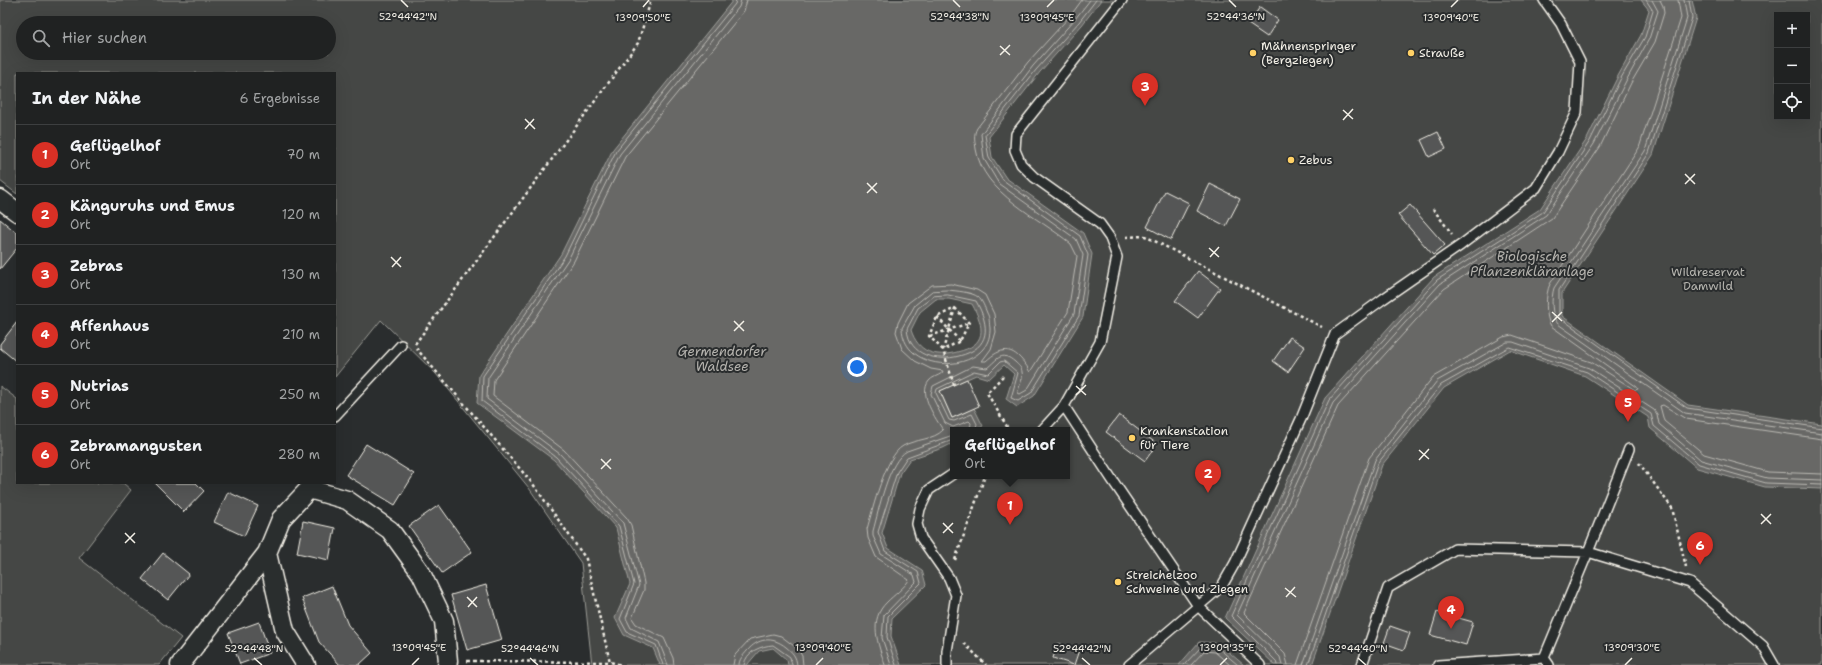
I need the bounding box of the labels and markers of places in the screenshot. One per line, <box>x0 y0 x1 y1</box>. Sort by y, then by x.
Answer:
place label: Mähnenspringer (Bergziegen) <box>1261 38 1357 68</box>
place label: Strauße <box>1419 45 1465 61</box>
marker: Mähnenspringer (Bergziegen) <box>1248 48 1258 58</box>
marker: Strauße <box>1406 48 1416 58</box>
pin: 3 <box>1132 73 1158 106</box>
place label: Zebus <box>1299 152 1332 168</box>
marker: Zebus <box>1286 155 1296 165</box>
pin: 5 <box>1615 389 1641 422</box>
place label: Krankenstation für Tiere <box>1140 423 1228 453</box>
marker: Krankenstation für Tiere <box>1127 433 1137 443</box>
pin: 2 <box>1195 460 1221 493</box>
pin: 1 <box>997 492 1023 525</box>
pin: 6 <box>1687 532 1713 565</box>
place label: Streichelzoo Schweine und Ziegen <box>1126 567 1248 597</box>
marker: Streichelzoo Schweine und Ziegen <box>1113 577 1123 587</box>
pin: 4 <box>1438 596 1464 629</box>

